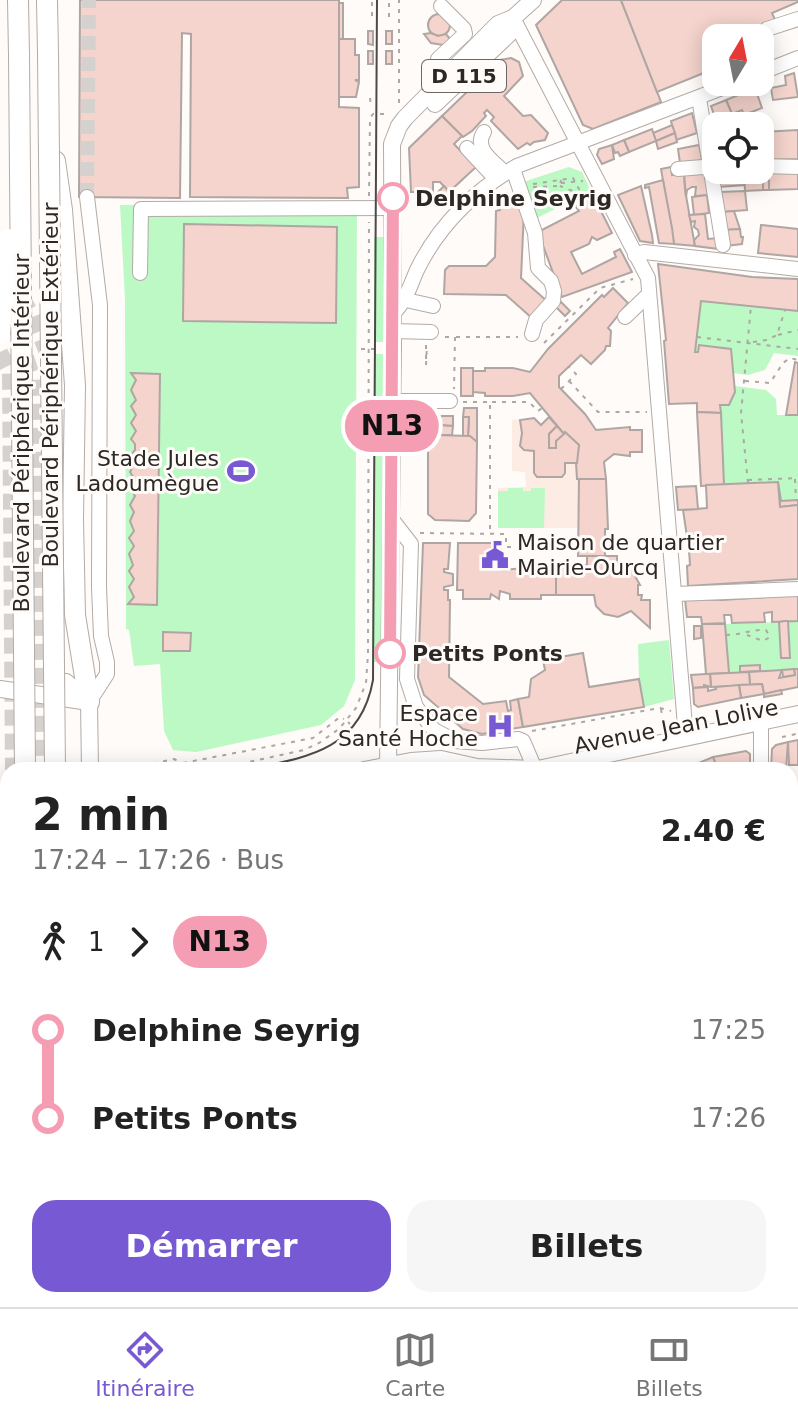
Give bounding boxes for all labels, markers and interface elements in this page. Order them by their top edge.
north arrow [702,24,774,96]
map controls [702,24,774,184]
road number: D 115 [422,60,506,92]
button: locate [702,112,774,184]
marker: Delphine Seyrig [378,183,408,213]
place label: Delphine Seyrig [415,186,612,211]
street label: Boulevard Périphérique Extérieur [38,201,63,568]
street label: Boulevard Périphérique Intérieur [9,253,34,612]
line badge: N13 [346,400,438,452]
text: N13 [361,409,423,442]
place label: Stade Jules Ladoumègue [75,446,219,496]
sports icon: Stade Jules Ladoumègue [226,456,256,486]
place label: Maison de quartier Mairie-Ourcq [517,530,725,580]
public building icon: Maison de quartier Mairie-Ourcq [480,540,510,570]
marker: Petits Ponts [375,638,405,668]
place label: Petits Ponts [412,641,563,666]
street label: Avenue Jean Lolive [572,694,780,759]
place label: Espace Santé Hoche [338,701,478,751]
hospital icon: Espace Santé Hoche [485,711,515,741]
text: 2 min [32,789,170,840]
text: 2.40 € [661,813,766,848]
text: 17:24 – 17:26 · Bus [32,845,284,875]
icon: walk [32,920,76,964]
icon: forward [117,920,161,964]
text: N13 [189,925,251,958]
text: 1 [88,927,105,957]
text: Delphine Seyrig [92,1013,361,1048]
text: 17:25 [691,1015,766,1045]
text: Petits Ponts [92,1101,298,1136]
text: 17:26 [691,1103,766,1133]
button: Démarrer [32,1200,391,1292]
button: Billets [407,1200,766,1292]
tab: Itinéraire [95,1328,195,1401]
tab: Carte [385,1328,445,1401]
tab: Billets [636,1328,703,1401]

